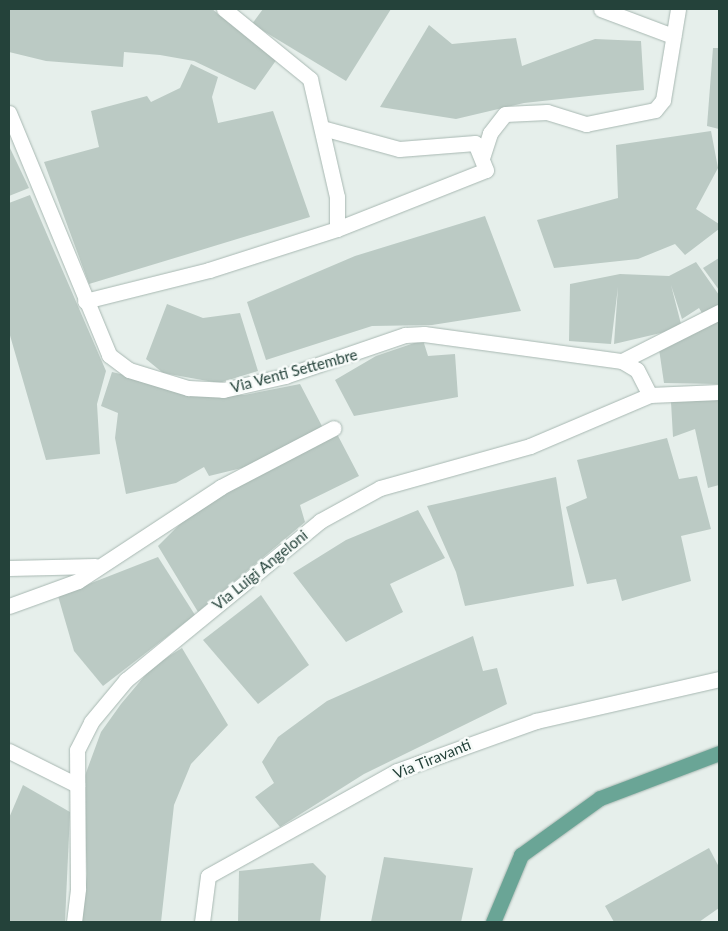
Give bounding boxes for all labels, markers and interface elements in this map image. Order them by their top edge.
street label: Via Venti Settembre [228,345,360,397]
street label: Via Luigi Angeloni [209,526,311,614]
street label: Via Tiravanti [390,735,474,783]

